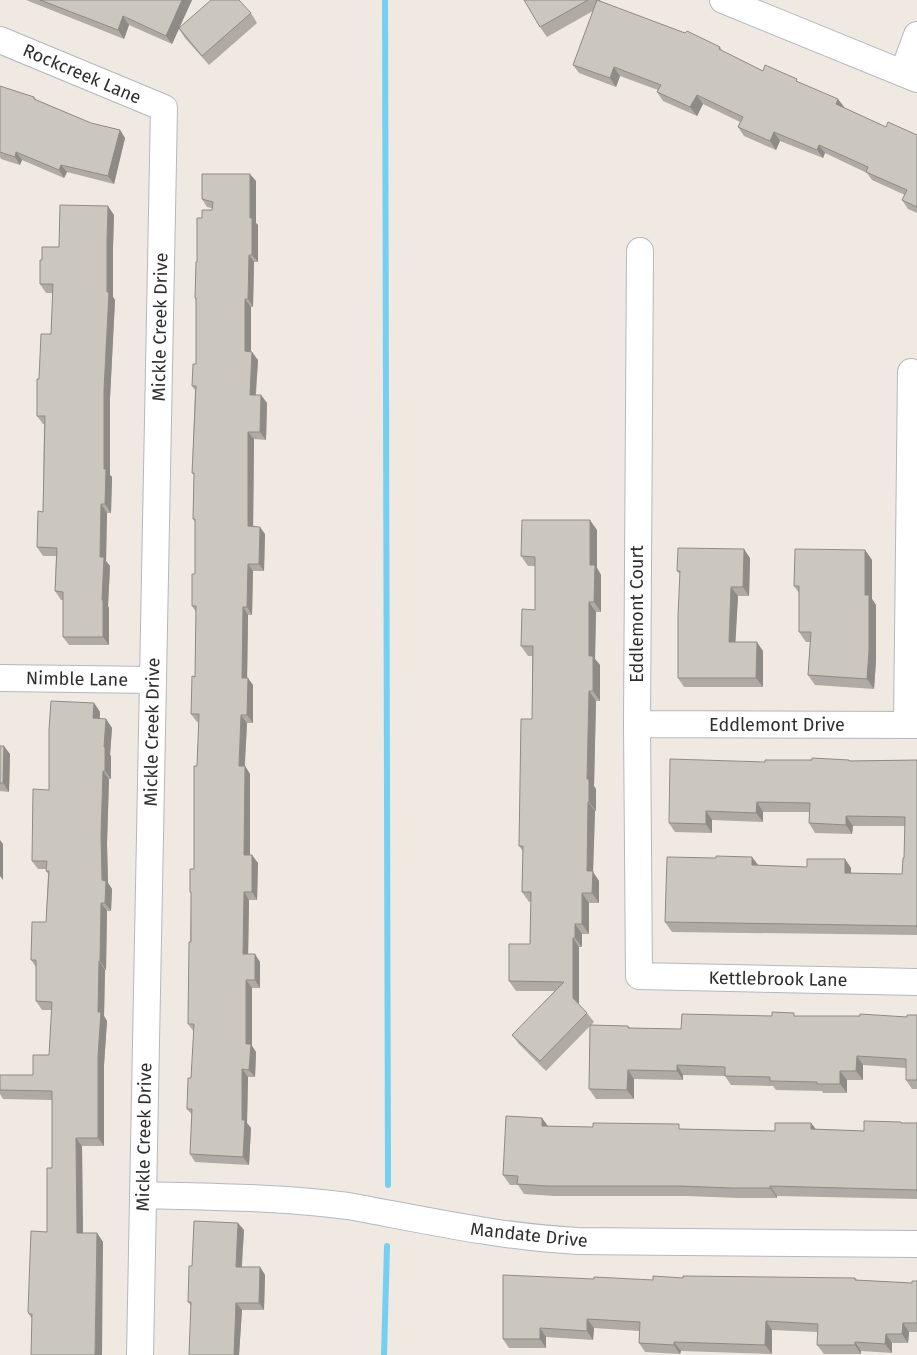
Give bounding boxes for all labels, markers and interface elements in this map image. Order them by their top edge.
street label: Rockcreek Lane [20,39,144,109]
street label: Mickle Creek Drive [148,252,172,402]
street label: Eddlemont Court [626,545,648,683]
street label: Mickle Creek Drive [140,657,164,807]
street label: Nimble Lane [26,667,128,691]
street label: Eddlemont Drive [709,714,845,736]
street label: Kettlebrook Lane [708,967,848,991]
street label: Mickle Creek Drive [132,1062,156,1212]
street label: Mandate Drive [469,1218,589,1252]

